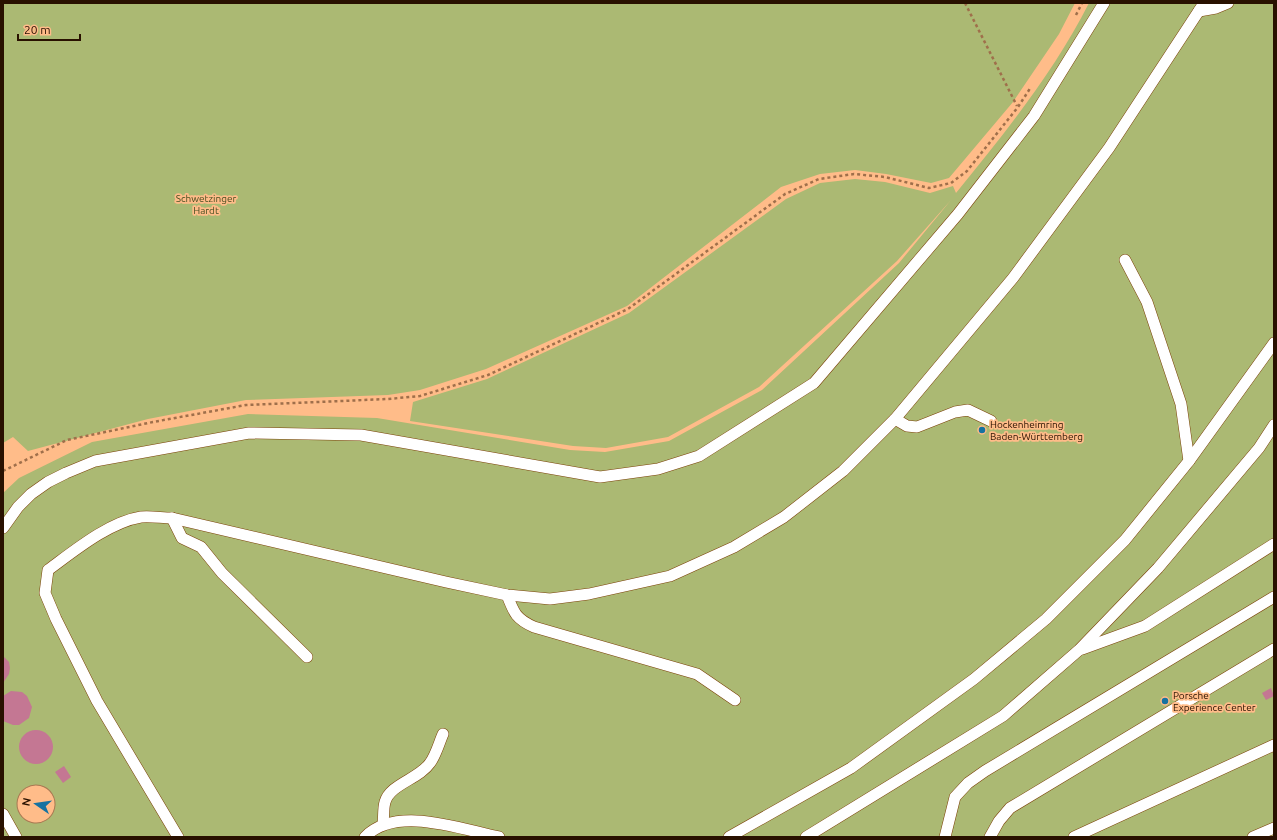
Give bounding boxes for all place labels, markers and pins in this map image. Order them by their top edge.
place label: Hockenheimring Baden-Württemberg [990,419,1083,442]
marker: Hockenheimring Baden-Württemberg [977,425,987,435]
place label: Porsche Experience Center [1173,690,1256,713]
marker: Porsche Experience Center [1160,696,1170,706]

